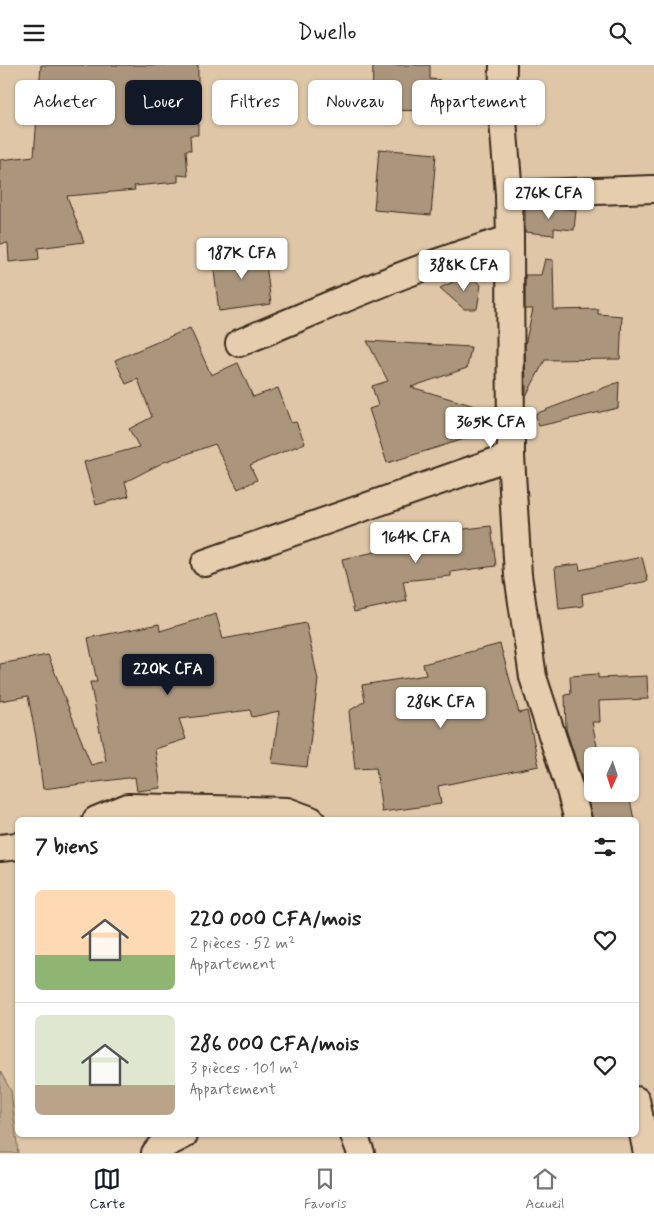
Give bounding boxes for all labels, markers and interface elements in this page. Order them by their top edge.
icon: menu [20,19,48,47]
text: Dwello [297,19,357,47]
icon: search [606,19,634,47]
chip: Acheter [15,80,115,125]
chip: Louer [125,80,202,125]
chip: Filtres [212,80,298,125]
chip: Nouveau [308,80,402,125]
chip: Appartement [412,80,545,125]
pin: 276K CFA [497,177,601,220]
text: 276K CFA [515,183,583,204]
pin: 187K CFA [190,237,294,280]
text: 187K CFA [207,243,277,264]
pin: 388K CFA [412,249,516,292]
text: 388K CFA [430,255,498,276]
pin: 365K CFA [439,407,543,449]
text: 365K CFA [456,412,526,433]
pin: 164K CFA [364,521,468,564]
text: 164K CFA [381,527,451,548]
pin: 220K CFA [116,653,220,696]
text: 220K CFA [133,659,203,680]
pin: 286K CFA [389,687,493,729]
text: 286K CFA [407,692,475,713]
north arrow [584,747,639,803]
map controls [584,747,639,802]
text: 7 biens [35,833,98,861]
icon: filters [591,833,619,861]
text: 220 000 CFA/mois [190,905,361,933]
icon: home [75,910,135,970]
icon: heart [591,926,619,954]
text: 2 pièces · 52 m² [190,933,295,954]
text: Appartement [190,954,276,975]
text: 286 000 CFA/mois [190,1030,359,1058]
icon: home [75,1035,135,1095]
icon: heart [591,1051,619,1079]
text: 3 pièces · 101 m² [190,1058,299,1079]
text: Appartement [190,1079,276,1100]
tab: Carte [89,1165,125,1213]
tab: Favoris [304,1165,347,1213]
tab: Accueil [525,1165,565,1213]

